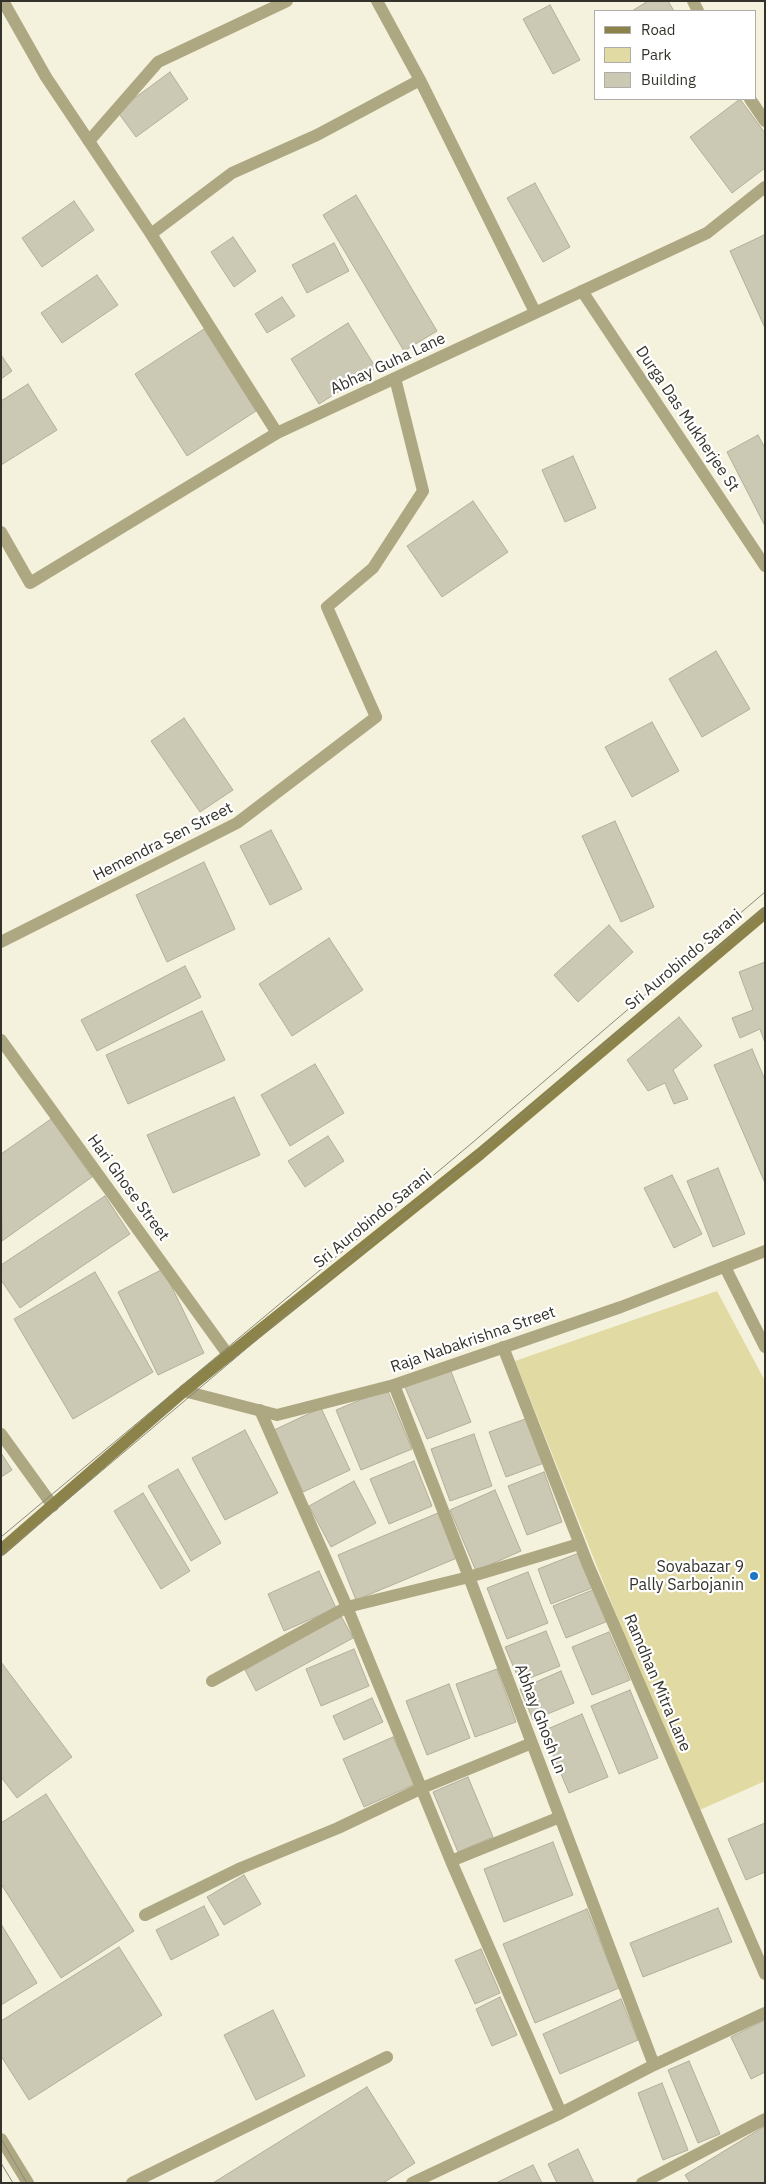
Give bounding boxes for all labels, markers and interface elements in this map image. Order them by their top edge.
legend [594,10,756,100]
text: Road [641,20,676,39]
text: Park [641,45,671,64]
text: Building [641,70,696,89]
street label: Abhay Guha Lane [327,329,449,399]
street label: Durga Das Mukherjee St [631,343,743,495]
street label: Hemendra Sen Street [90,798,236,886]
street label: Sri Aurobindo Sarani [622,905,746,1015]
street label: Hari Ghose Street [83,1131,173,1245]
street label: Sri Aurobindo Sarani [310,1165,436,1273]
street label: Raja Nabakrishna Street [388,1303,558,1377]
place label: Sovabazar 9 Pally Sarbojanin [629,1557,744,1595]
marker: Sovabazar 9 Pally Sarbojanin [748,1570,760,1582]
street label: Ramdhan Mitra Lane [619,1611,695,1755]
street label: Abhay Ghosh Ln [510,1662,570,1776]

